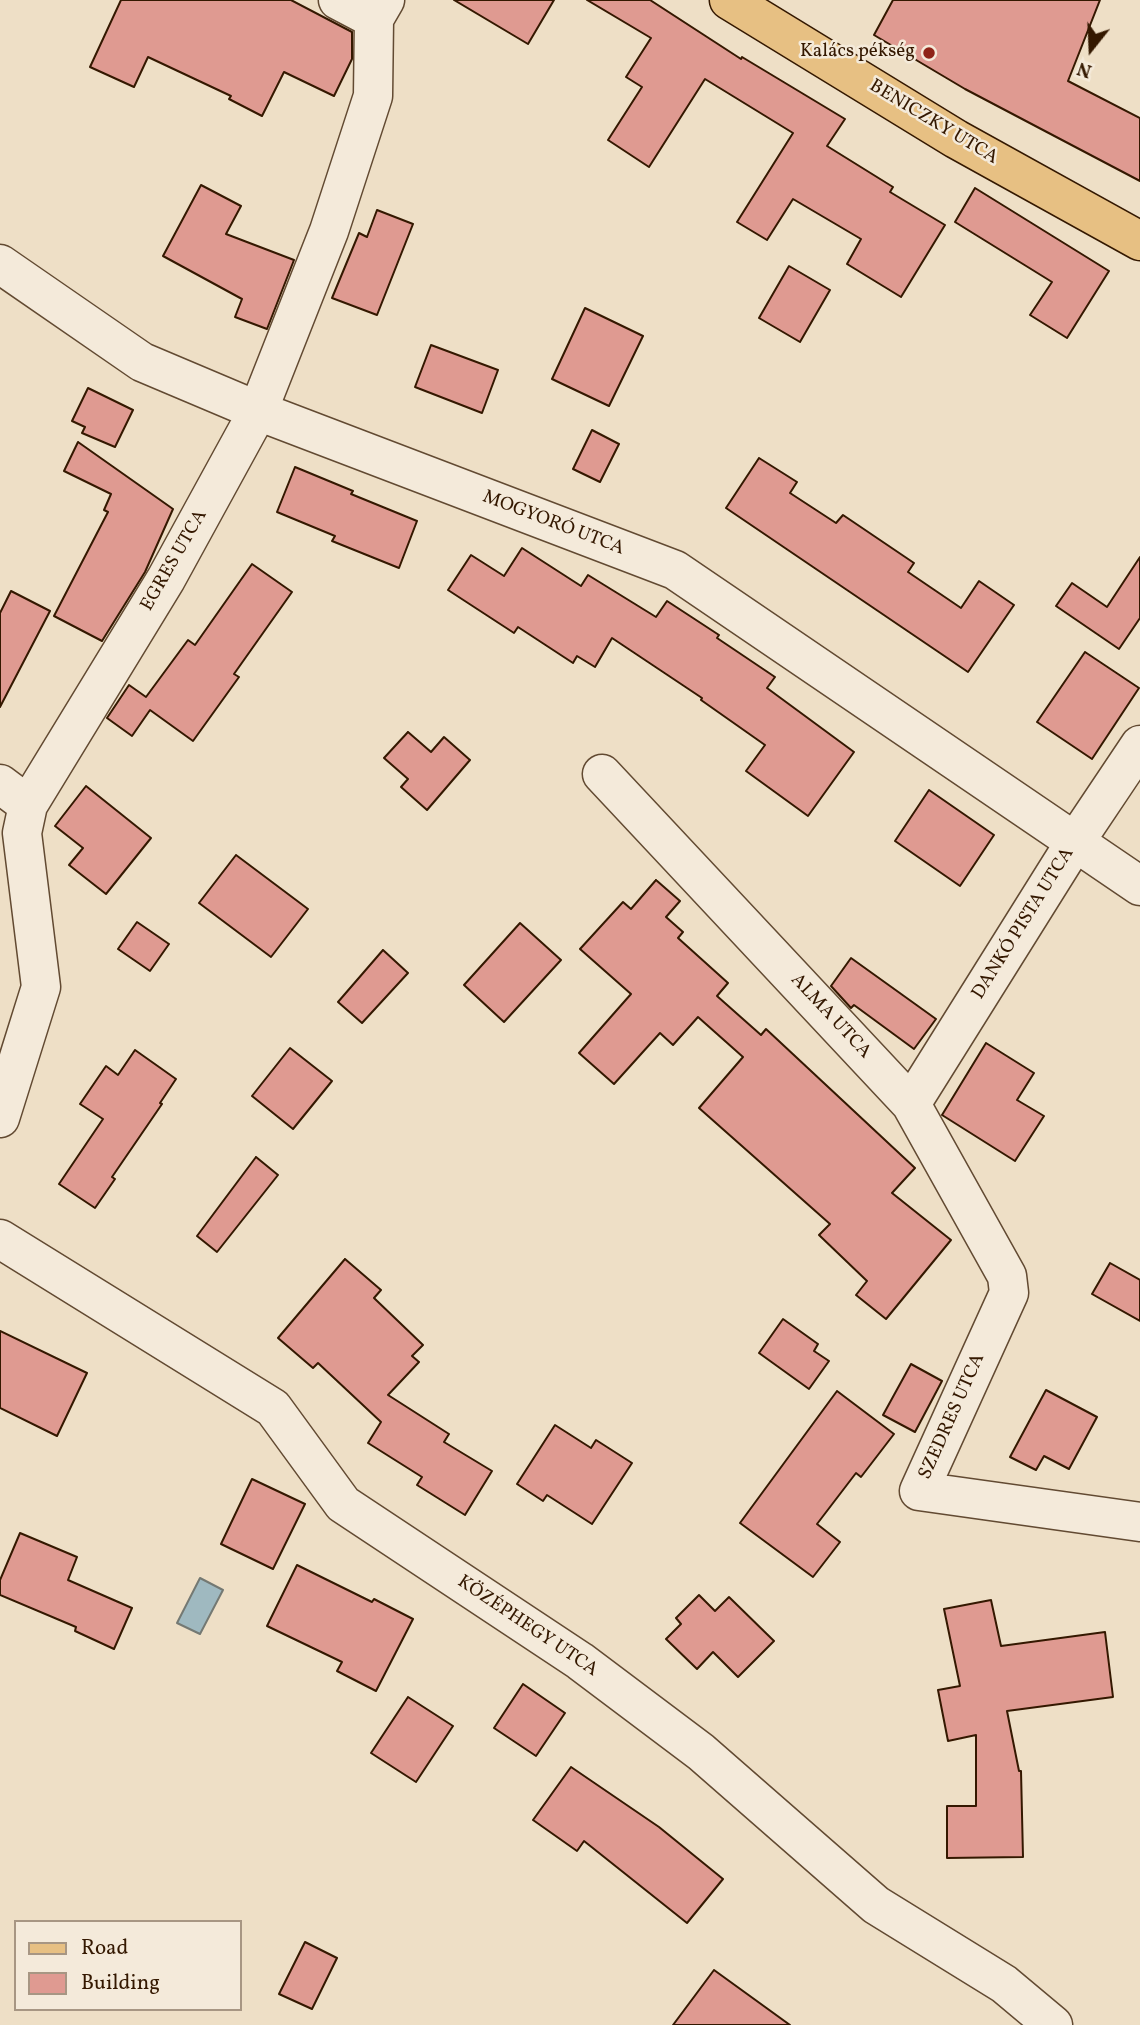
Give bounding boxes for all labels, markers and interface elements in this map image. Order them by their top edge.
north arrow [1056,14,1126,84]
place label: Kalács pékség [800,42,915,64]
marker: Kalács pékség [921,45,937,61]
text: N [1074,54,1095,83]
street label: BENICZKY UTCA [864,76,1002,170]
street label: MOGYORÓ UTCA [479,487,627,561]
street label: EGRES UTCA [137,506,213,616]
street label: DANKÓ PISTA UTCA [968,844,1080,1004]
street label: ALMA UTCA [785,970,875,1064]
street label: SZEDRES UTCA [915,1350,991,1484]
street label: KÖZÉPHEGY UTCA [452,1572,602,1682]
legend [14,1920,242,2011]
text: Road [81,1934,128,1963]
text: Building [81,1969,160,1998]

